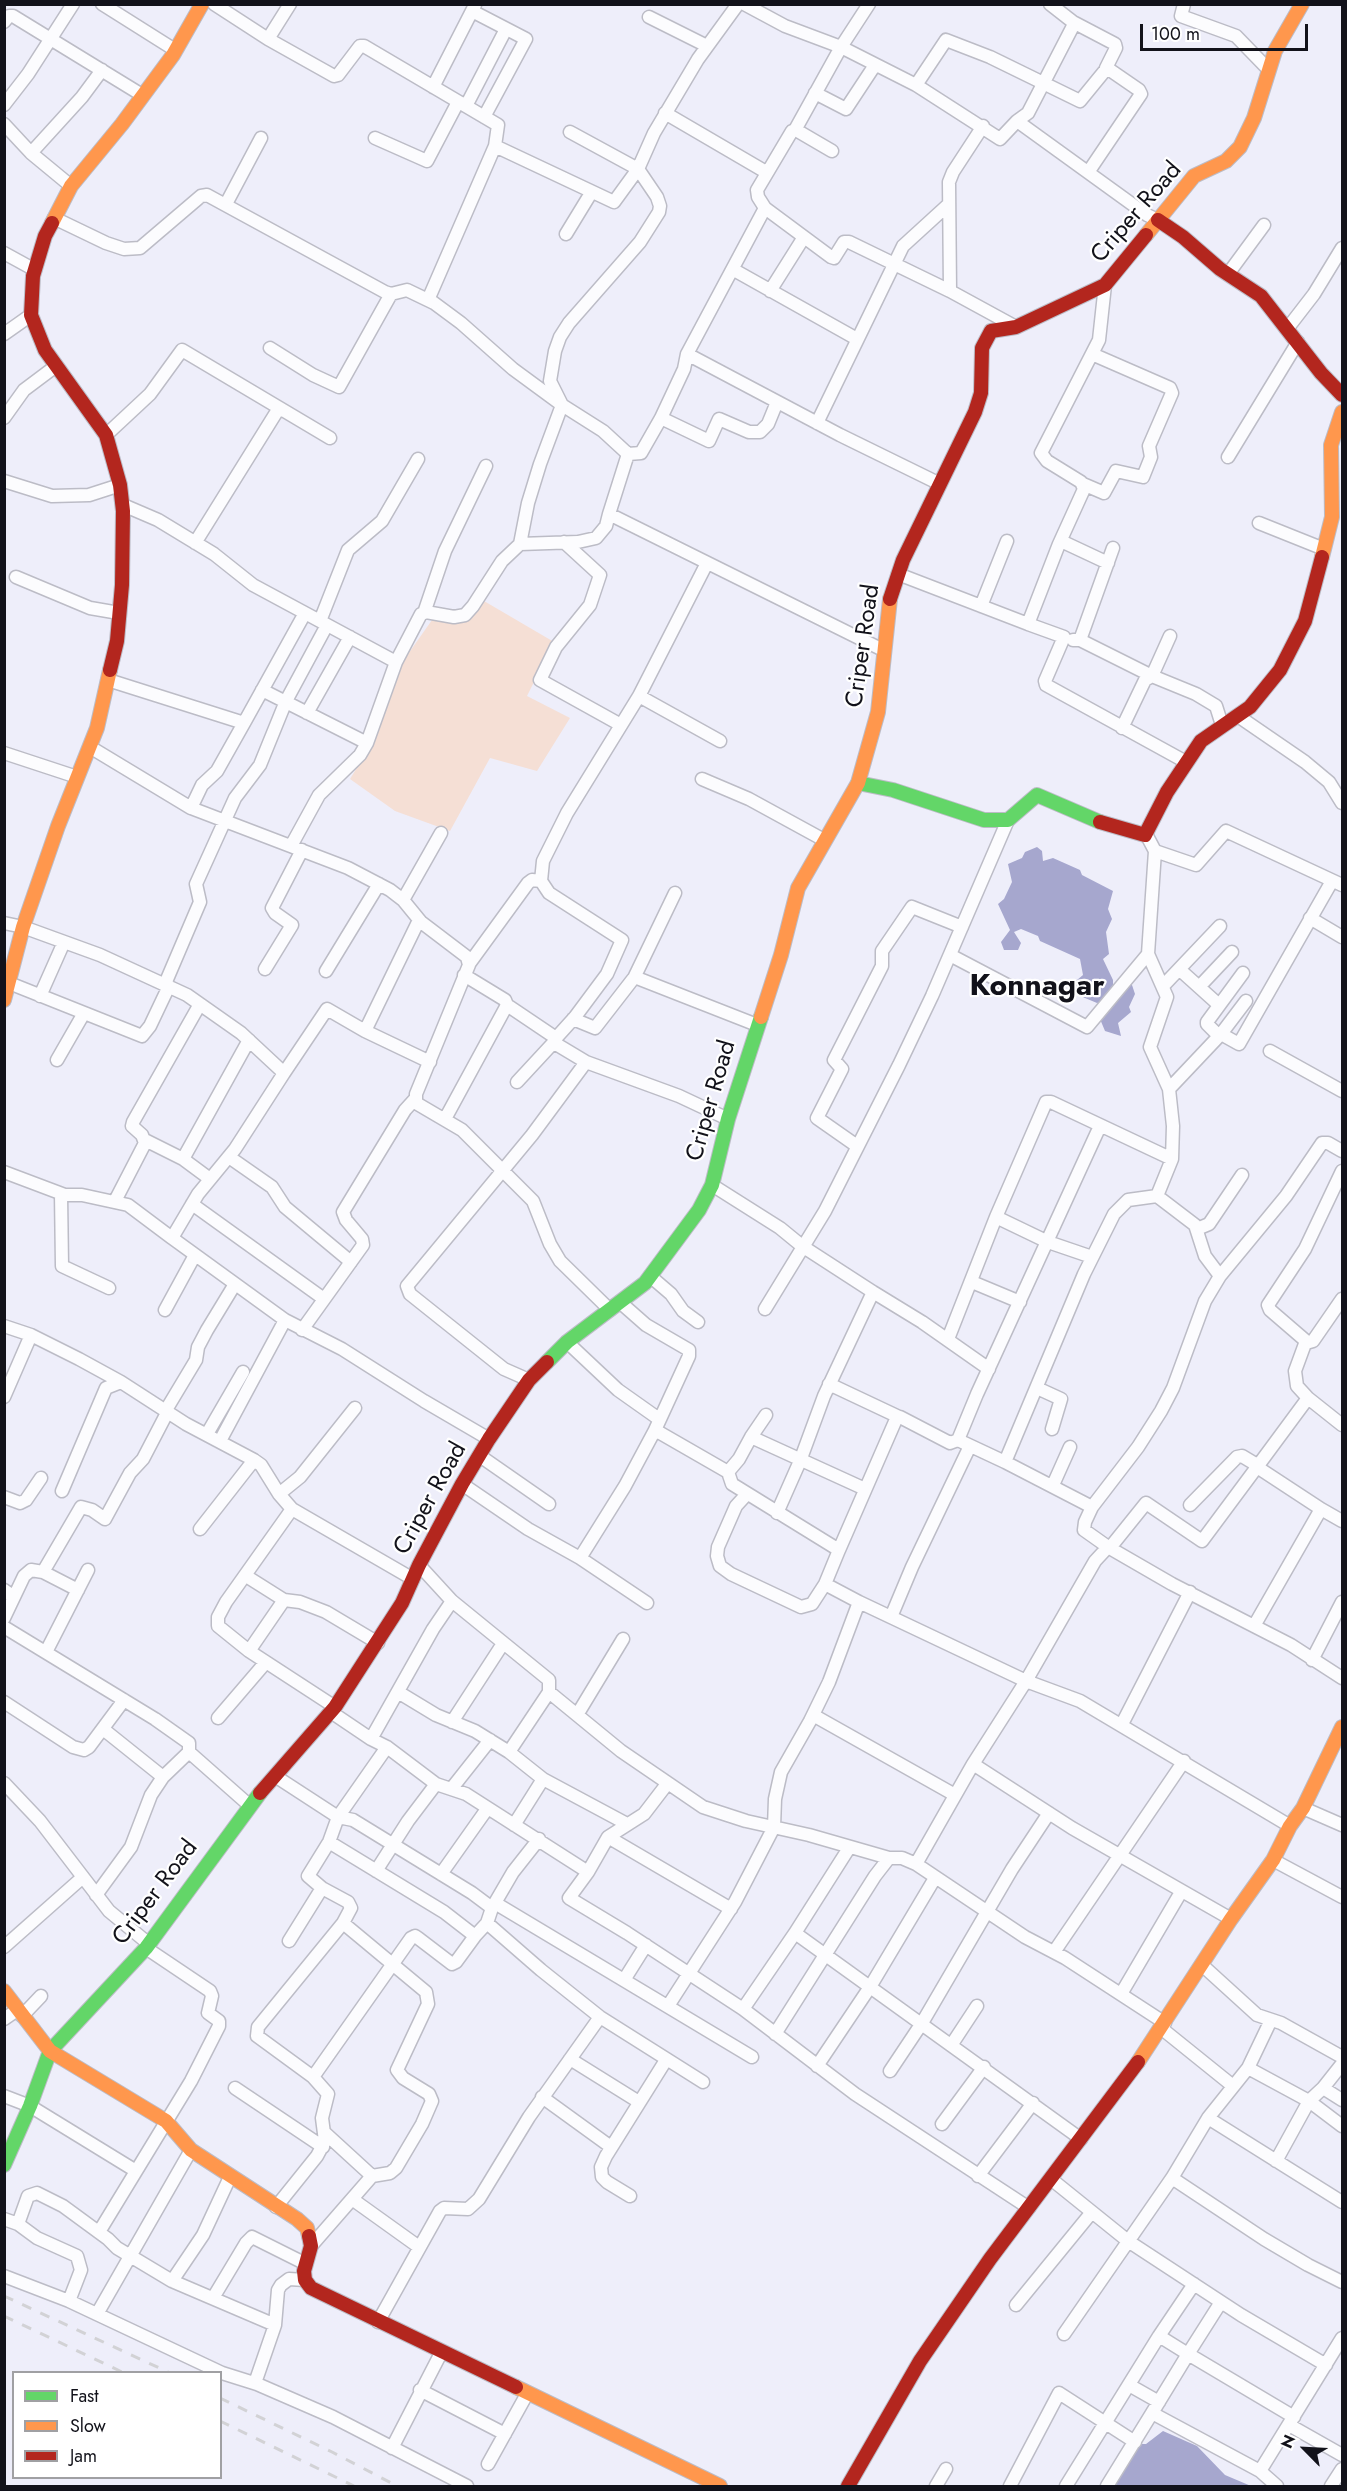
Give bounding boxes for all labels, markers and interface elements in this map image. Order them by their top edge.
scale bar [1143,12,1311,50]
text: 100 m [1151,21,1200,47]
street label: Criper Road [1085,157,1189,269]
street label: Criper Road [841,583,887,709]
district label: Konnagar [969,970,1105,1006]
street label: Criper Road [681,1037,743,1165]
street label: Criper Road [388,1438,474,1560]
street label: Criper Road [107,1835,205,1951]
legend [12,2371,222,2479]
text: Fast [70,2383,99,2409]
text: Slow [70,2413,106,2439]
north arrow [1275,2419,1335,2479]
text: N [1275,2431,1301,2452]
text: Jam [70,2443,97,2469]

